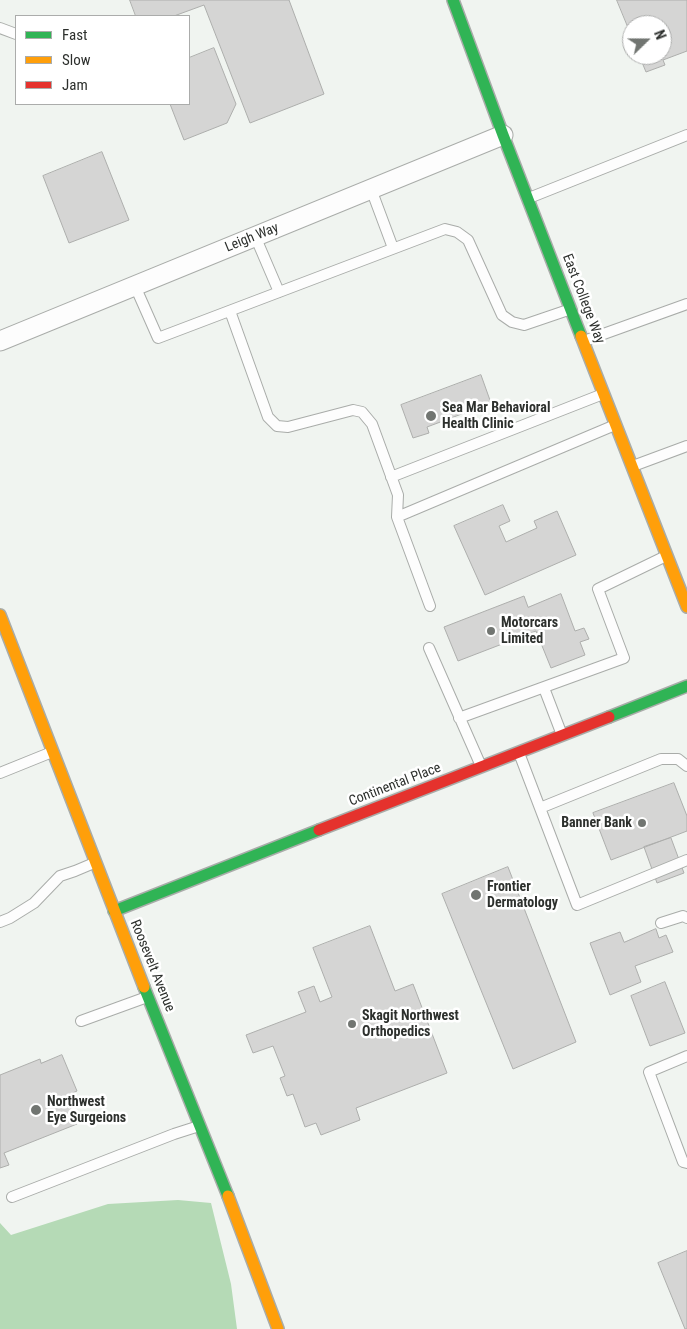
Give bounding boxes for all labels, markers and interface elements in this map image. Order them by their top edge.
legend [15,15,190,105]
north arrow [622,15,672,65]
text: Fast [62,26,87,44]
text: N [651,28,669,42]
text: Slow [62,51,91,69]
text: Jam [62,76,88,94]
street label: Leigh Way [223,220,281,256]
street label: East College Way [558,252,608,346]
place label: Sea Mar Behavioral Health Clinic [442,400,550,432]
marker: Sea Mar Behavioral Health Clinic [424,409,438,423]
place label: Motorcars Limited [501,615,558,648]
marker: Motorcars Limited [485,625,497,637]
street label: Continental Place [347,760,443,810]
place label: Banner Bank [561,815,632,831]
marker: Banner Bank [636,817,648,829]
place label: Frontier Dermatology [487,879,558,912]
marker: Frontier Dermatology [469,888,483,902]
street label: Roosevelt Avenue [126,918,178,1014]
place label: Skagit Northwest Orthopedics [362,1008,459,1040]
marker: Skagit Northwest Orthopedics [346,1018,358,1030]
place label: Northwest Eye Surgeions [47,1094,126,1126]
marker: Northwest Eye Surgeions [29,1103,43,1117]

